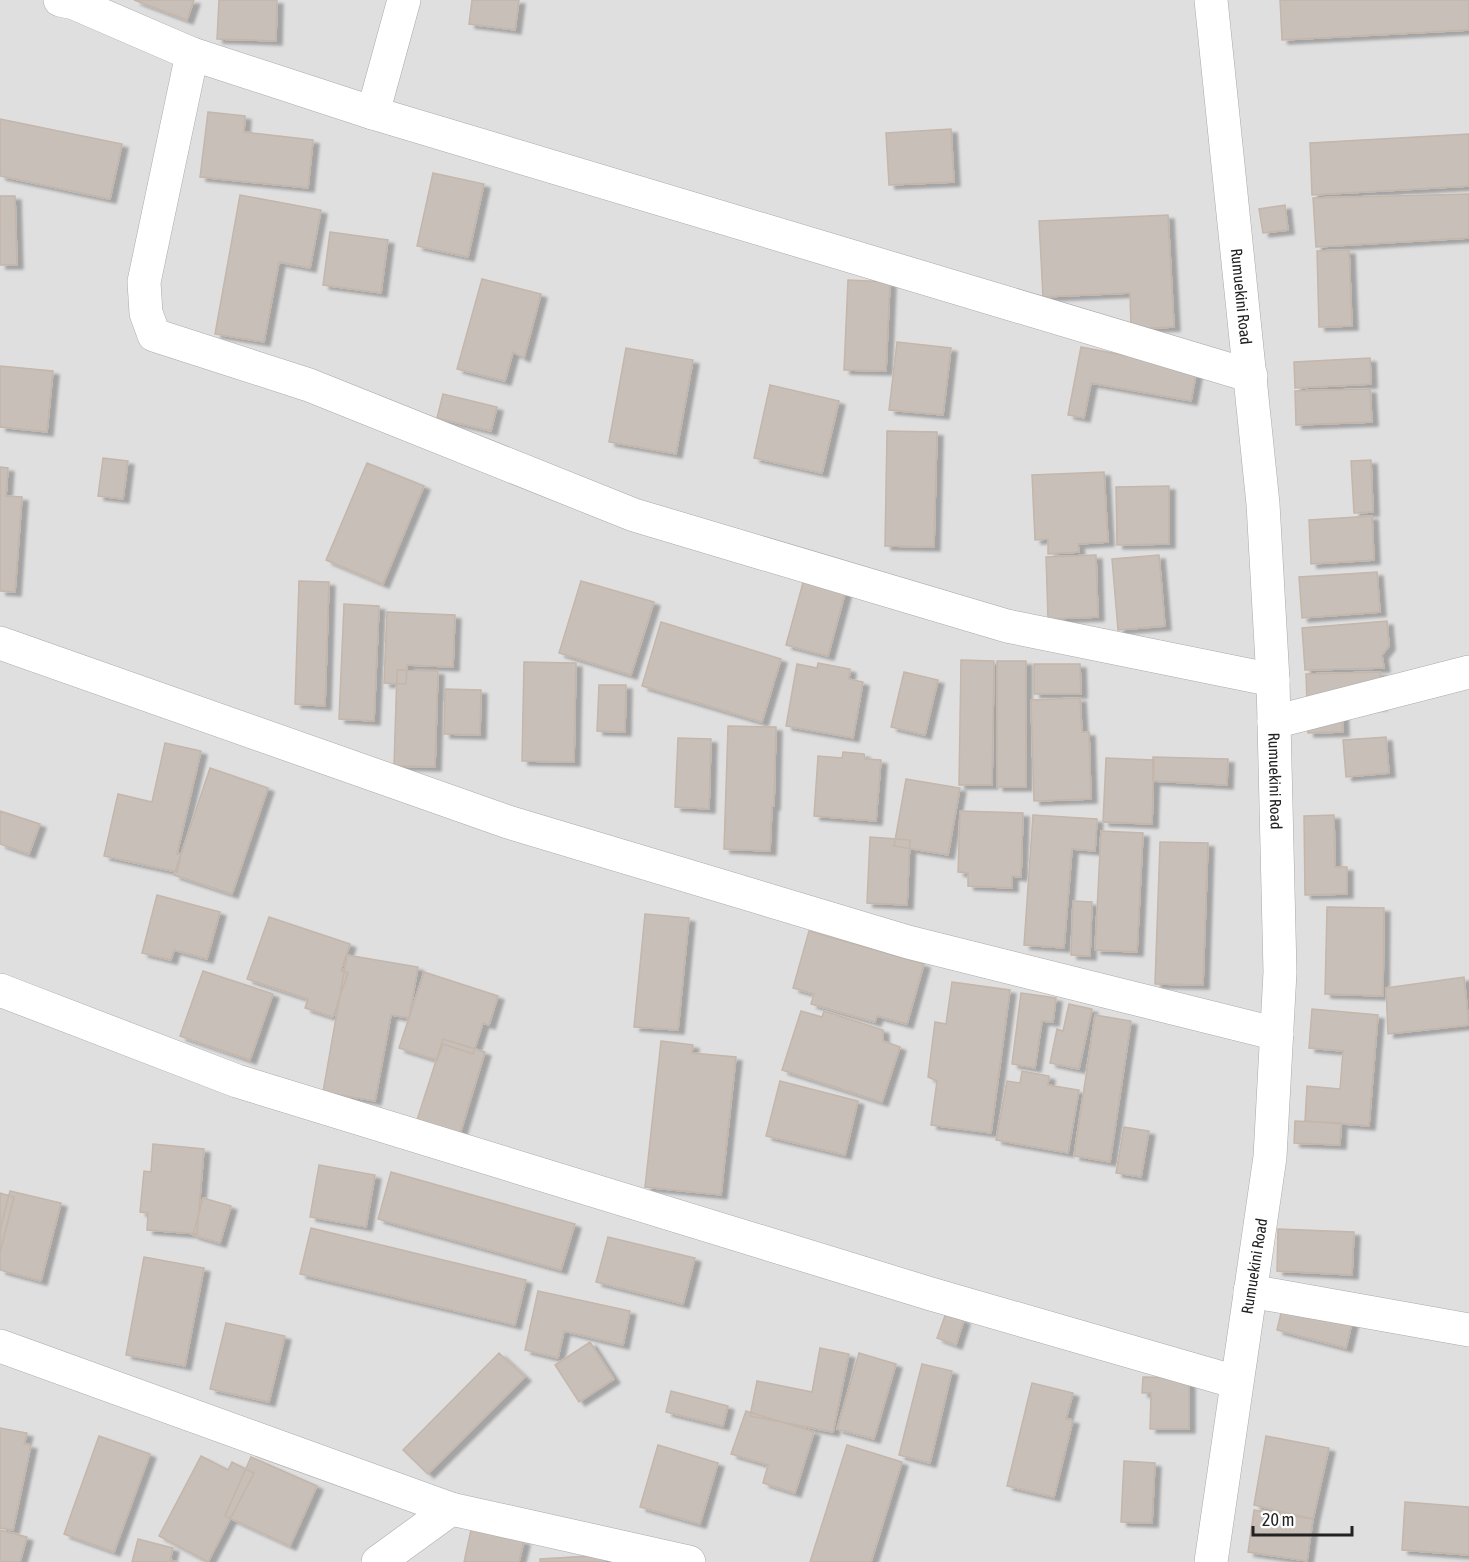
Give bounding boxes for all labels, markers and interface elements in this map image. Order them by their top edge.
street label: Rumuekini Road [1228,247,1256,345]
street label: Rumuekini Road [1265,732,1286,830]
street label: Rumuekini Road [1238,1217,1270,1315]
scale bar [1253,1499,1352,1537]
text: 20 m [1262,1509,1294,1530]

